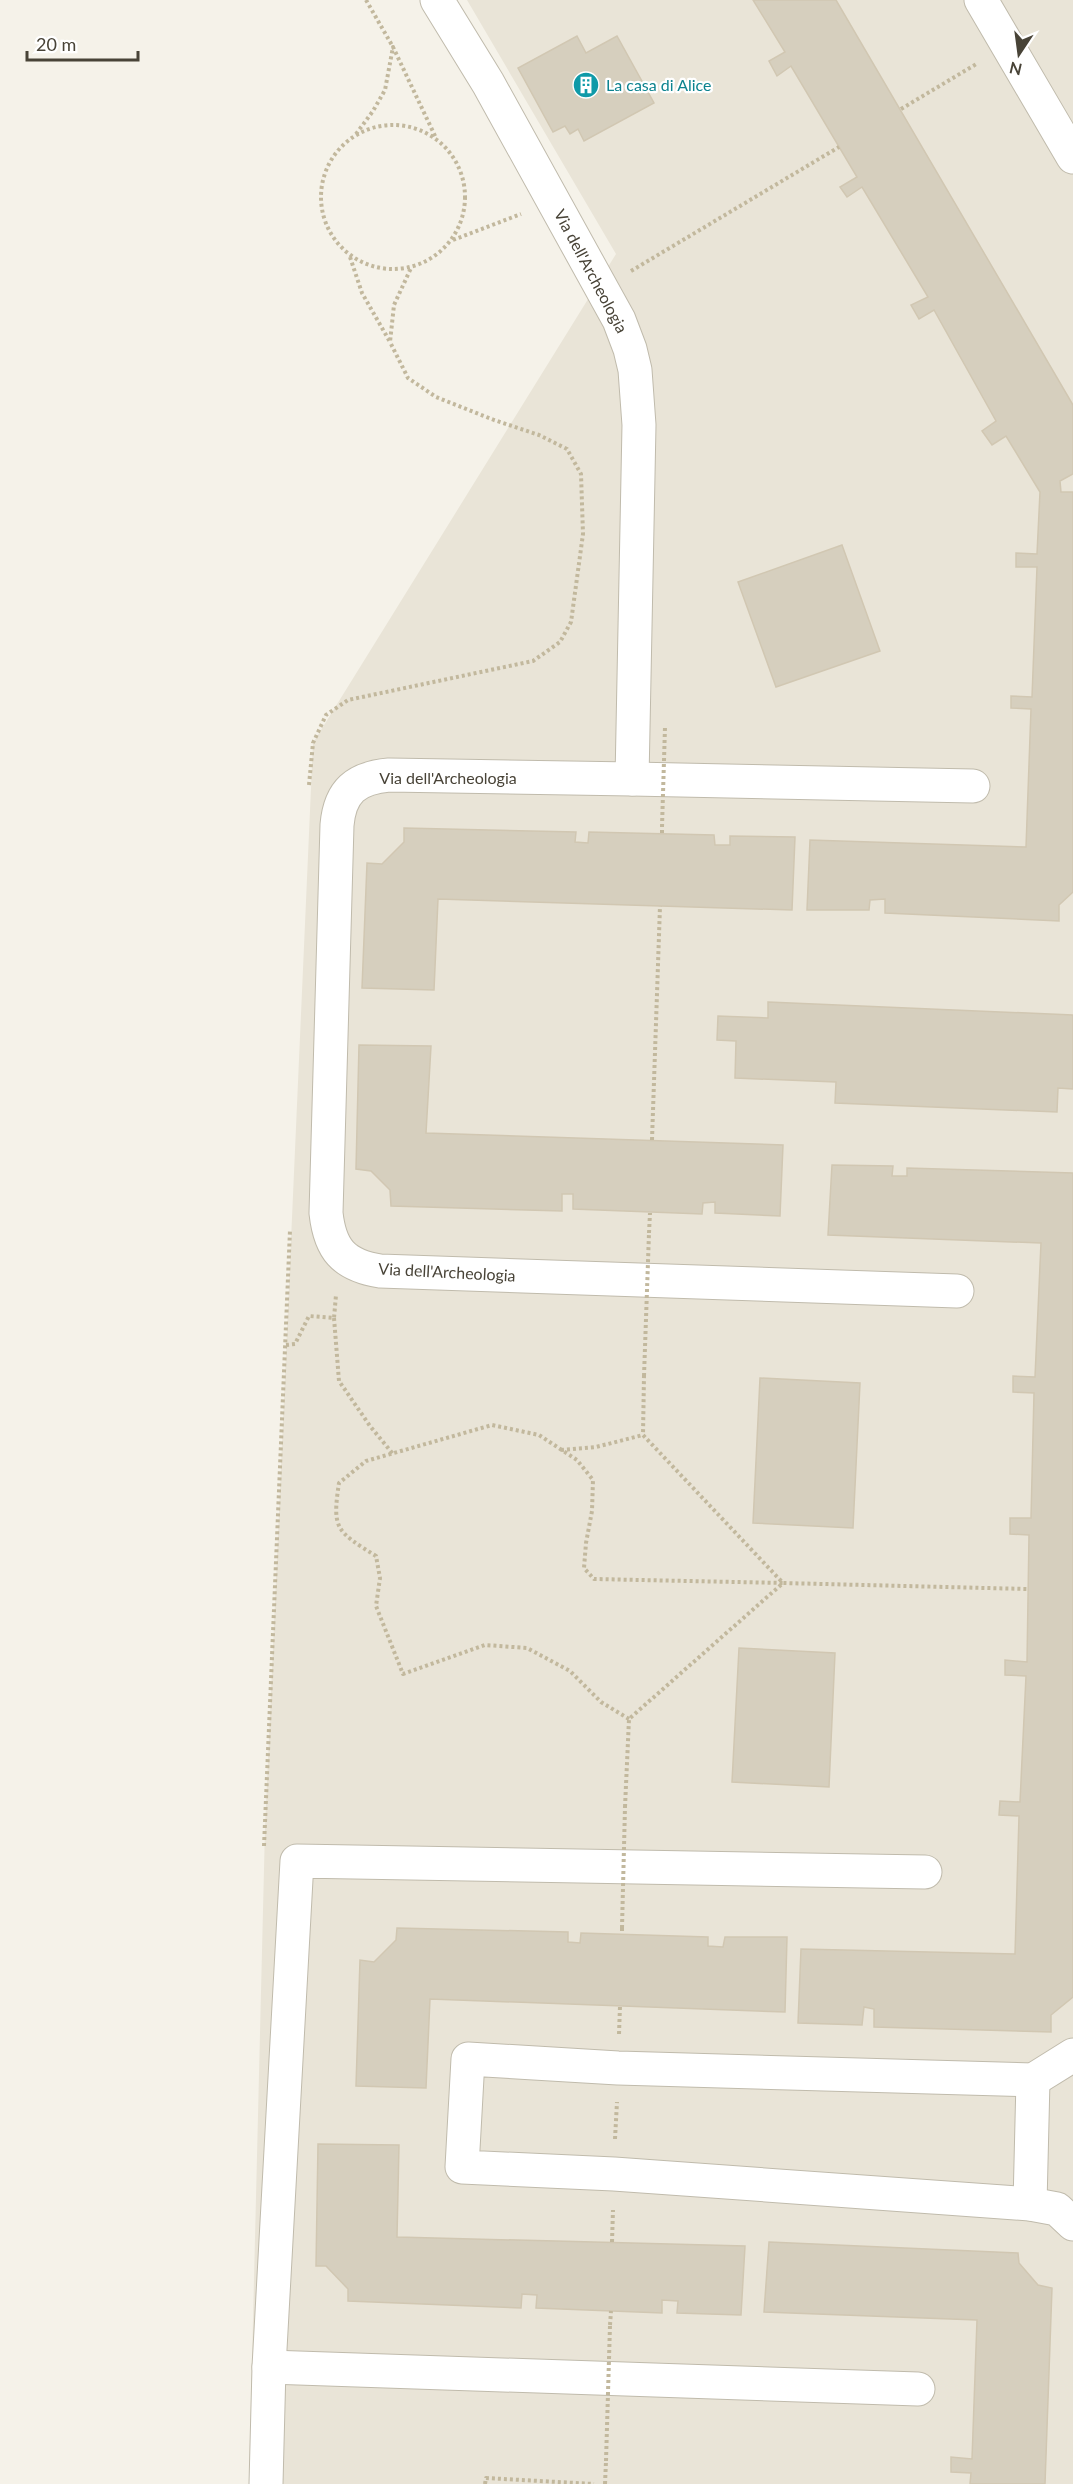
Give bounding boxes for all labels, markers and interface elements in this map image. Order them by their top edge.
scale bar [27,24,138,62]
north arrow [989,24,1049,84]
text: 20 m [36,33,76,55]
text: N [1007,58,1024,80]
building icon: La casa di Alice [571,70,601,100]
place label: La casa di Alice [606,75,712,94]
street label: Via dell'Archeologia [551,206,632,336]
street label: Via dell'Archeologia [379,768,517,787]
street label: Via dell'Archeologia [378,1258,516,1285]

